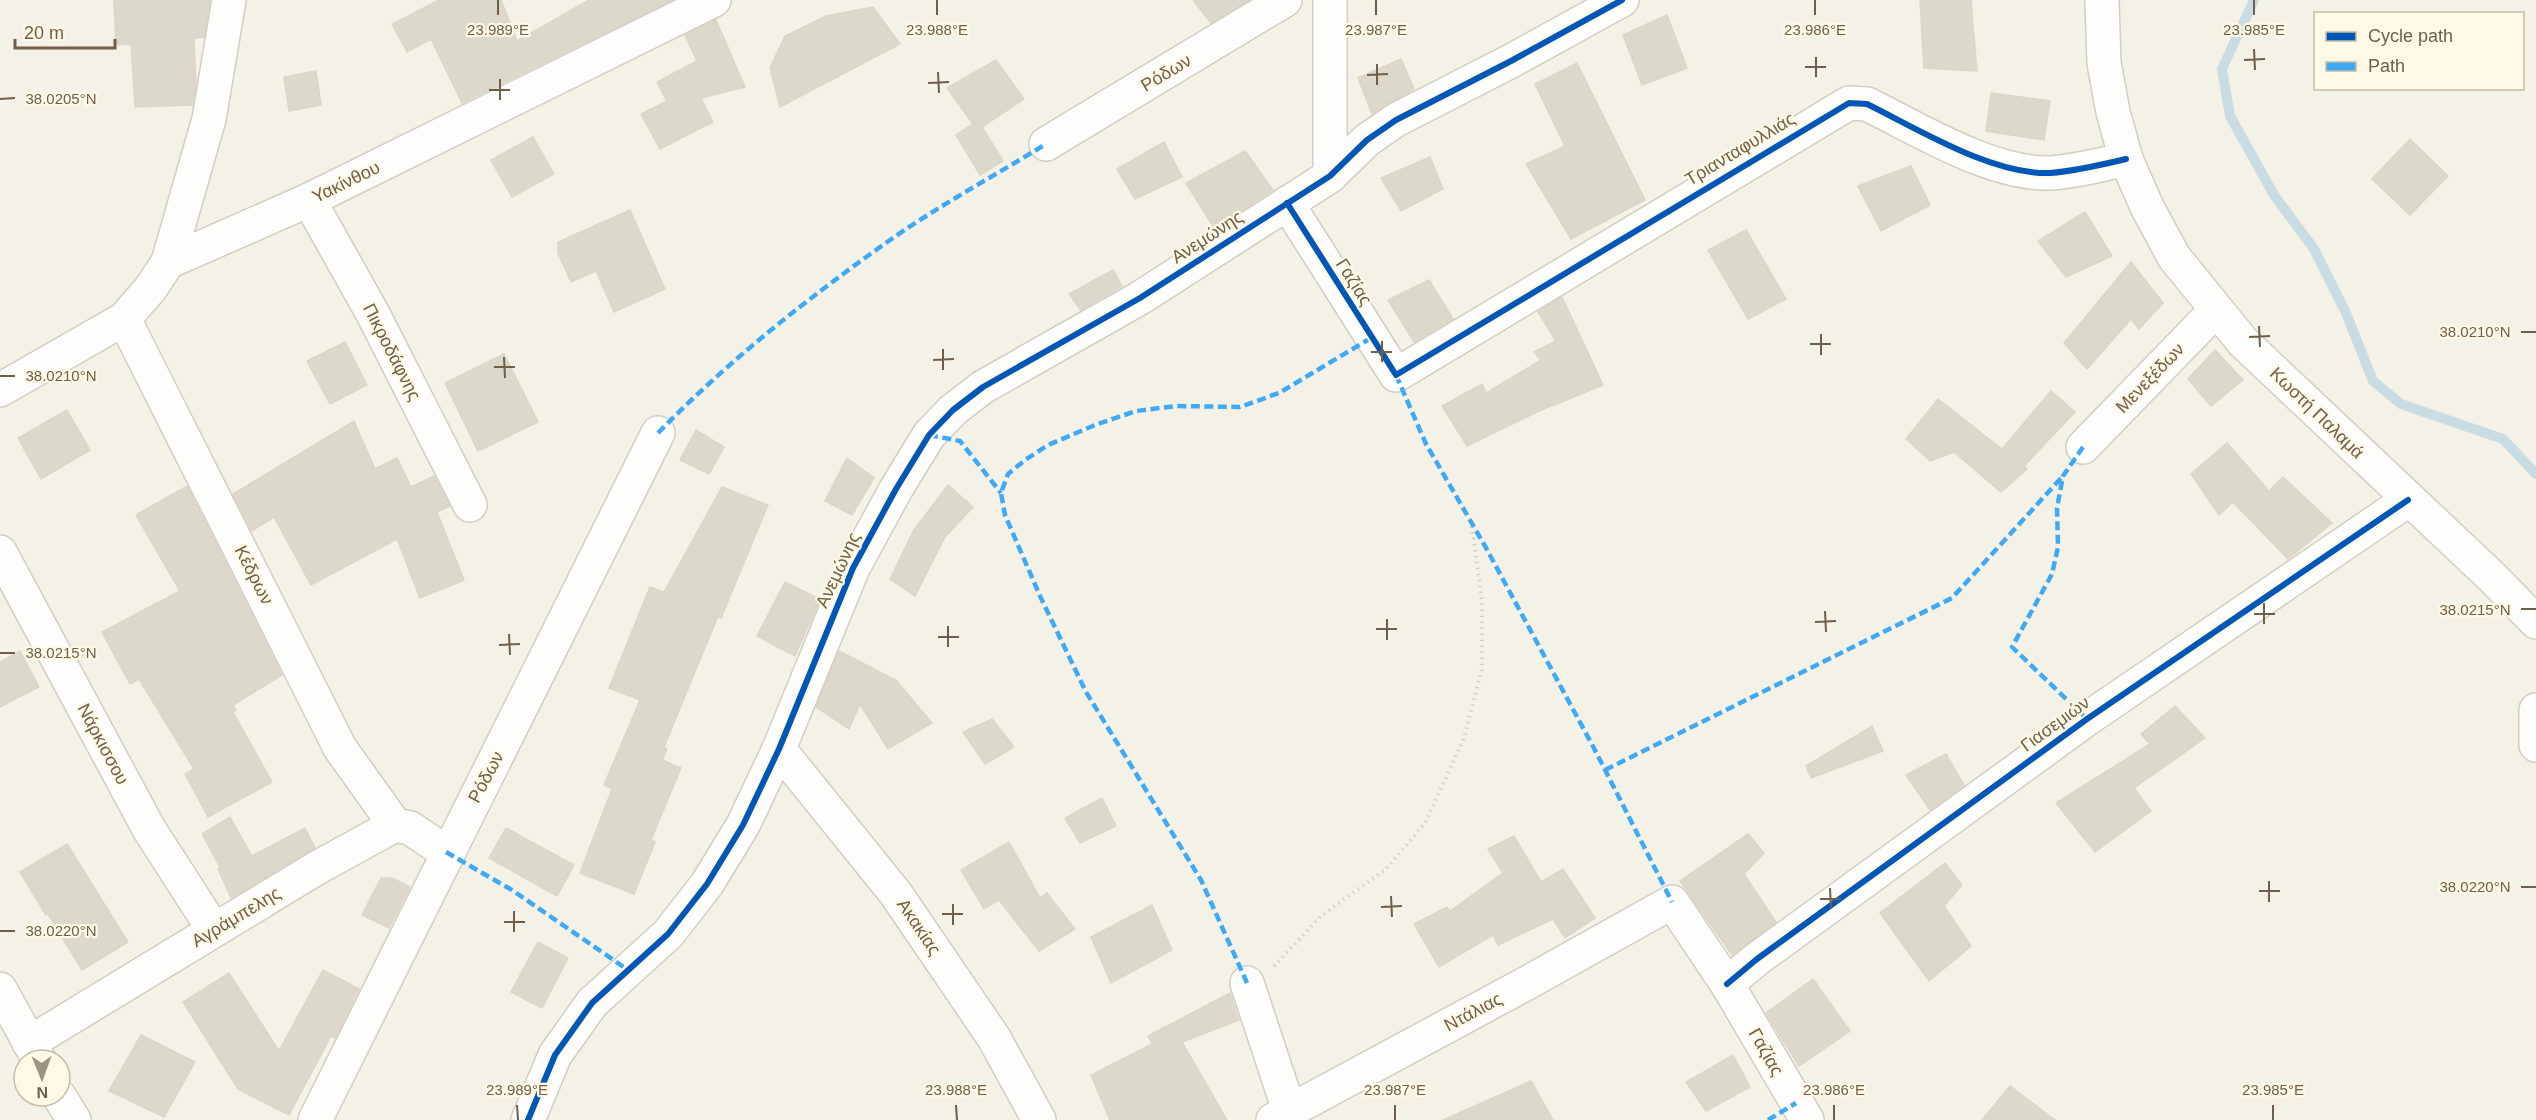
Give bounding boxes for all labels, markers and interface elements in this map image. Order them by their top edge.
scale bar [15,12,116,50]
legend [2314,12,2524,90]
text: 23.989°E [467,21,529,38]
text: 23.988°E [906,21,968,38]
text: 23.987°E [1345,21,1407,38]
text: 23.986°E [1784,21,1846,38]
text: 23.985°E [2223,21,2285,38]
text: 20 m [24,23,64,43]
text: Cycle path [2368,26,2453,46]
street label: Ρόδων [1137,50,1195,96]
text: Path [2368,56,2405,76]
text: 38.0205°N [25,90,97,107]
street label: Τριανταφυλλιάς [1681,108,1799,190]
street label: Υακίνθου [309,157,383,207]
street label: Ανεμώνης [1168,206,1247,267]
street label: Γαζίας [1332,255,1376,309]
street label: Πικροδάφνης [359,300,425,404]
text: 38.0210°N [2439,323,2511,340]
street label: Μενεξέδων [2112,339,2188,417]
street label: Κωστή Παλαμά [2266,363,2368,463]
text: 38.0210°N [25,367,97,384]
street label: Ανεμώνης [812,529,864,611]
street label: Κέδρων [231,542,277,608]
text: 38.0215°N [2439,601,2511,618]
text: 38.0215°N [25,644,97,661]
street label: Γιασεμιών [2017,692,2093,756]
street label: Νάρκισσου [73,700,133,788]
street label: Ρόδων [464,748,508,806]
text: 38.0220°N [2439,878,2511,895]
street label: Αγράμπελης [188,883,284,951]
street label: Ακακίας [893,895,945,959]
text: 38.0220°N [25,922,97,939]
street label: Ντάλιας [1441,988,1506,1035]
street label: Γαζίας [1745,1025,1788,1080]
north arrow [12,1048,72,1108]
text: 23.989°E [486,1081,548,1098]
text: 23.988°E [925,1081,987,1098]
text: 23.987°E [1364,1081,1426,1098]
text: 23.986°E [1803,1081,1865,1098]
text: 23.985°E [2242,1081,2304,1098]
text: N [36,1084,48,1101]

